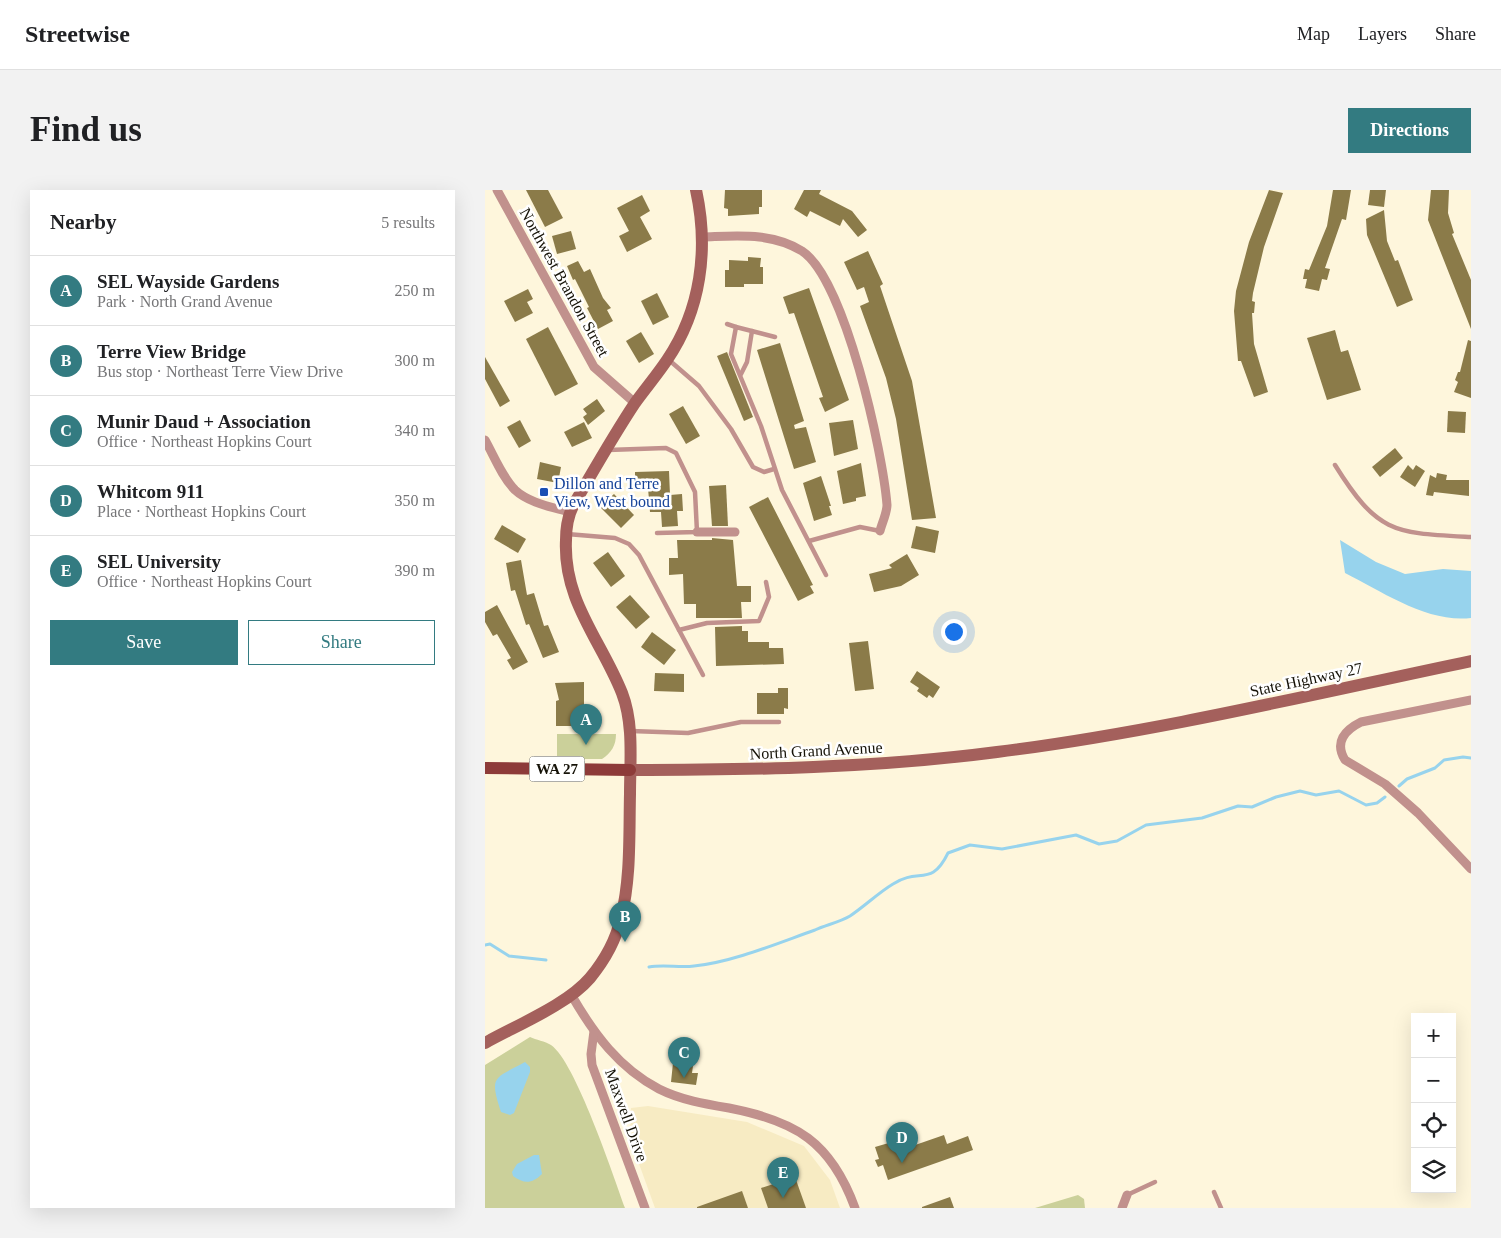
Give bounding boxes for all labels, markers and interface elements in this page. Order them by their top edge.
text: Streetwise [25,21,130,47]
text: Map [1297,24,1330,44]
text: Layers [1358,24,1407,44]
text: Share [1435,24,1476,44]
button: Directions [1348,108,1471,153]
text: Find us [30,110,142,149]
street label: Northwest Brandon Street [517,205,613,360]
text: Nearby [50,210,117,234]
text: 5 results [381,214,435,231]
text: SEL Wayside Gardens [97,271,279,292]
text: A [60,282,72,299]
text: 250 m [395,282,435,299]
text: Park · North Grand Avenue [97,293,273,310]
text: Terre View Bridge [97,341,246,362]
text: B [61,352,71,369]
text: 300 m [395,352,435,369]
text: Bus stop · Northeast Terre View Drive [97,363,343,380]
text: Munir Daud + Association [97,411,311,432]
text: C [60,422,72,439]
text: 340 m [395,422,435,439]
text: Office · Northeast Hopkins Court [97,433,312,450]
place label: Dillon and Terre View, West bound [554,475,670,510]
text: Whitcom 911 [97,481,204,502]
marker: Dillon and Terre View, West bound [538,486,550,498]
text: D [60,492,72,509]
text: 350 m [395,492,435,509]
text: Place · Northeast Hopkins Court [97,503,306,520]
text: SEL University [97,551,221,572]
text: E [61,562,71,579]
text: 390 m [395,562,435,579]
text: Office · Northeast Hopkins Court [97,573,312,590]
your location [941,619,967,645]
button: Save [50,620,238,665]
button: Share [248,620,435,665]
street label: State Highway 27 [1248,659,1364,701]
pin: A [570,704,602,745]
street label: North Grand Avenue [749,739,883,762]
road number: WA 27 [529,756,585,782]
pin: B [609,901,641,942]
map controls [1411,1013,1456,1193]
button: + [1411,1013,1456,1058]
pin: C [668,1037,700,1078]
button: − [1411,1058,1456,1103]
street label: Maxwell Drive [602,1067,651,1164]
button: locate [1411,1103,1456,1148]
pin: D [886,1122,918,1163]
button: layers [1411,1148,1456,1193]
pin: E [767,1157,799,1198]

